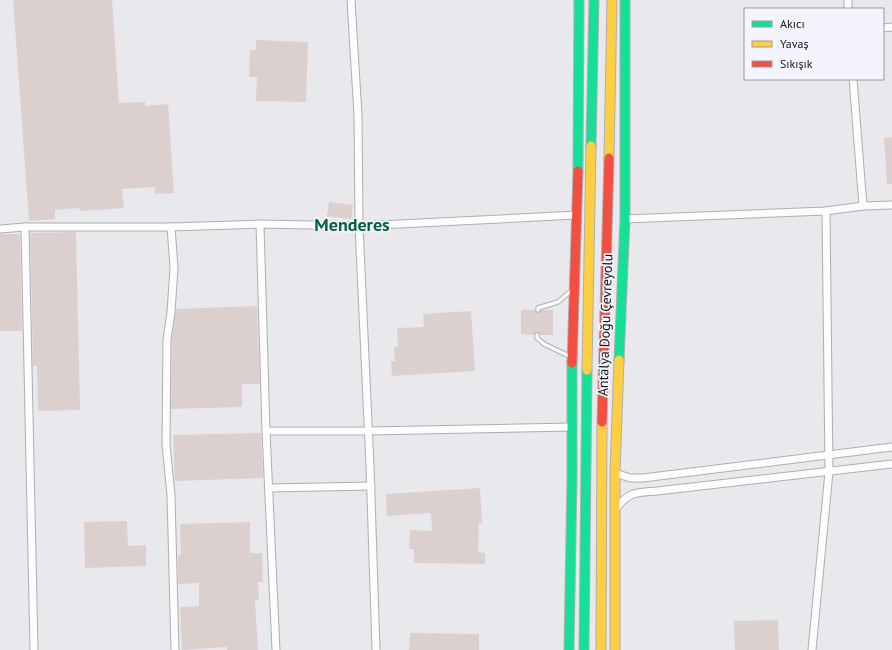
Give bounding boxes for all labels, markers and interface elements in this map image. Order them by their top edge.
legend [744,8,884,80]
text: Akıcı [780,16,805,31]
text: Yavaş [780,36,809,51]
text: Sıkışık [780,56,813,71]
district label: Menderes [314,213,390,236]
street label: Antalya Doğu Çevreyolu [594,254,616,396]

